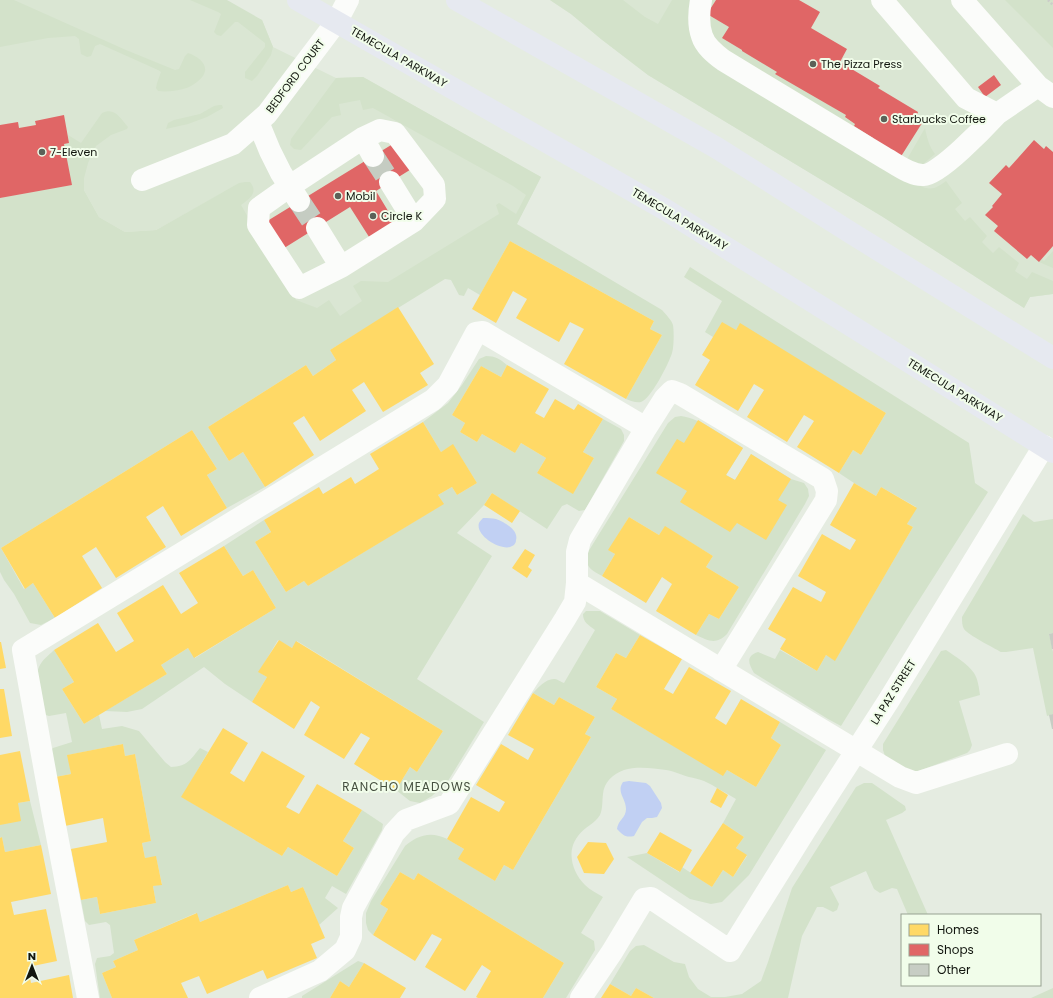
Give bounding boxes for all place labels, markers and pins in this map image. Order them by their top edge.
place label: The Pizza Press [821,56,902,72]
marker: The Pizza Press [808,59,818,69]
place label: Starbucks Coffee [892,111,986,127]
marker: Starbucks Coffee [879,114,889,124]
place label: 7-Eleven [50,144,97,160]
marker: 7-Eleven [37,147,47,157]
place label: Mobil [346,188,375,204]
marker: Mobil [333,191,343,201]
place label: Circle K [381,208,422,224]
marker: Circle K [368,211,378,221]

